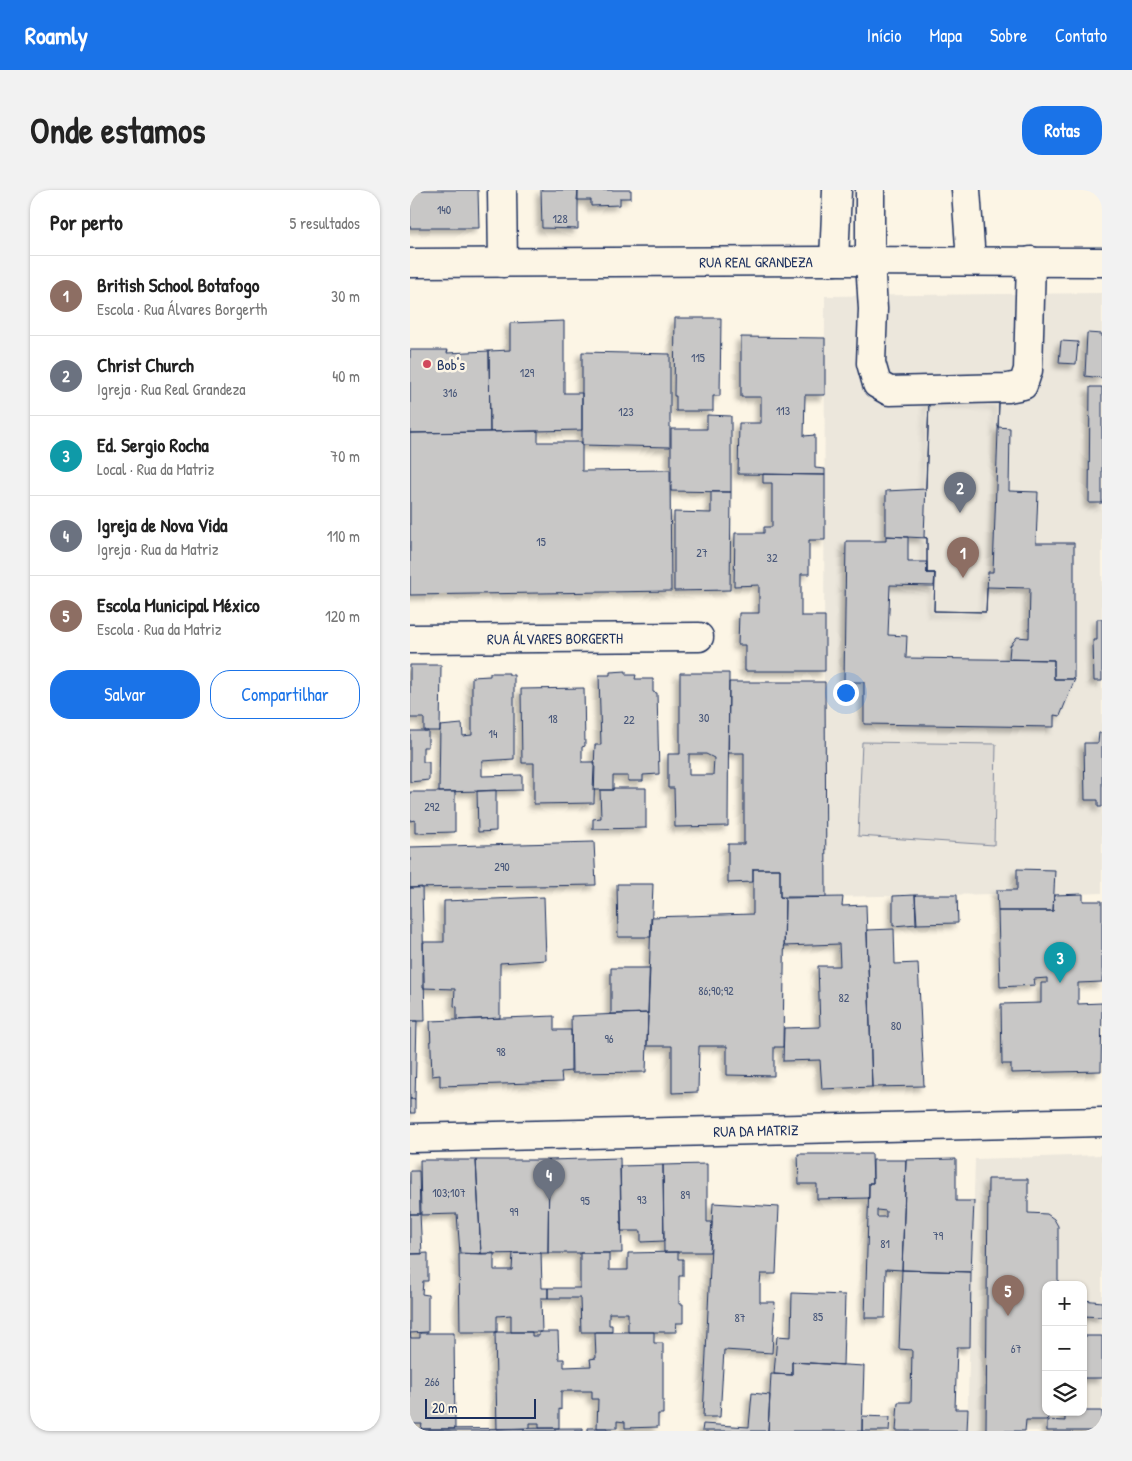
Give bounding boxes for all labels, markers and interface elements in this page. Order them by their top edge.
text: Roamly [25,19,88,51]
text: Início [867,23,901,48]
text: Mapa [929,23,962,48]
text: Sobre [990,23,1027,48]
text: Contato [1055,23,1107,48]
button: Rotas [1022,106,1102,155]
text: Onde estamos [30,107,205,154]
house number: 140 [437,201,451,218]
text: Por perto [50,208,123,237]
house number: 128 [552,210,568,227]
text: 5 resultados [290,212,360,234]
street label: RUA REAL GRANDEZA [699,251,814,272]
text: British School Botafogo [97,272,259,298]
text: 1 [63,285,69,307]
text: 30 m [331,285,360,307]
text: Escola · Rua Álvares Borgerth [97,298,267,320]
house number: 115 [691,349,705,366]
text: Christ Church [97,352,194,378]
place label: Bob's [437,354,465,375]
marker: Bob's [421,358,433,370]
house number: 129 [520,364,535,381]
text: 2 [62,365,70,387]
text: 40 m [332,365,360,387]
text: Igreja · Rua Real Grandeza [97,378,246,400]
house number: 316 [443,384,457,401]
house number: 113 [776,402,790,419]
house number: 123 [618,403,634,420]
text: Ed. Sergio Rocha [97,432,209,458]
text: 3 [62,445,70,467]
text: 70 m [330,445,360,467]
text: Local · Rua da Matriz [97,458,214,480]
pin: 2 [944,472,976,513]
text: Igreja de Nova Vida [97,512,227,538]
text: 4 [63,525,69,547]
text: 110 m [327,525,360,547]
house number: 15 [536,533,546,550]
pin: 1 [947,537,979,578]
text: Igreja · Rua da Matriz [97,538,219,560]
house number: 27 [696,544,708,561]
house number: 32 [767,549,778,566]
text: Escola Municipal México [97,592,260,618]
text: 5 [63,605,69,627]
text: 120 m [325,605,360,627]
text: Escola · Rua da Matriz [97,618,222,640]
street label: RUA ÁLVARES BORGERTH [487,627,623,649]
button: Salvar [50,670,200,719]
button: Compartilhar [210,670,360,719]
your location [833,680,859,706]
house number: 30 [699,709,709,726]
house number: 18 [548,710,558,727]
house number: 22 [623,711,635,728]
house number: 14 [489,725,498,742]
house number: 292 [424,798,440,815]
house number: 290 [494,858,510,875]
pin: 3 [1044,942,1076,983]
house number: 86;90;92 [698,982,734,999]
house number: 82 [839,989,850,1006]
house number: 80 [891,1017,901,1034]
house number: 96 [604,1030,614,1047]
house number: 98 [496,1043,506,1060]
street label: RUA DA MATRIZ [713,1119,799,1141]
pin: 4 [533,1159,565,1200]
house number: 103;107 [432,1184,466,1201]
house number: 89 [680,1186,690,1203]
house number: 93 [637,1191,647,1208]
house number: 95 [580,1192,590,1209]
house number: 99 [510,1203,519,1220]
house number: 79 [933,1227,944,1244]
house number: 81 [880,1235,890,1252]
pin: 5 [992,1275,1024,1316]
map controls [1042,1281,1087,1416]
button: + [1042,1281,1087,1326]
house number: 85 [813,1308,823,1325]
house number: 87 [734,1309,746,1326]
button: − [1042,1326,1087,1371]
house number: 67 [1011,1340,1021,1357]
button: layers [1042,1371,1087,1416]
house number: 266 [424,1373,440,1390]
scale bar [425,1396,536,1419]
text: 20 m [432,1398,458,1417]

